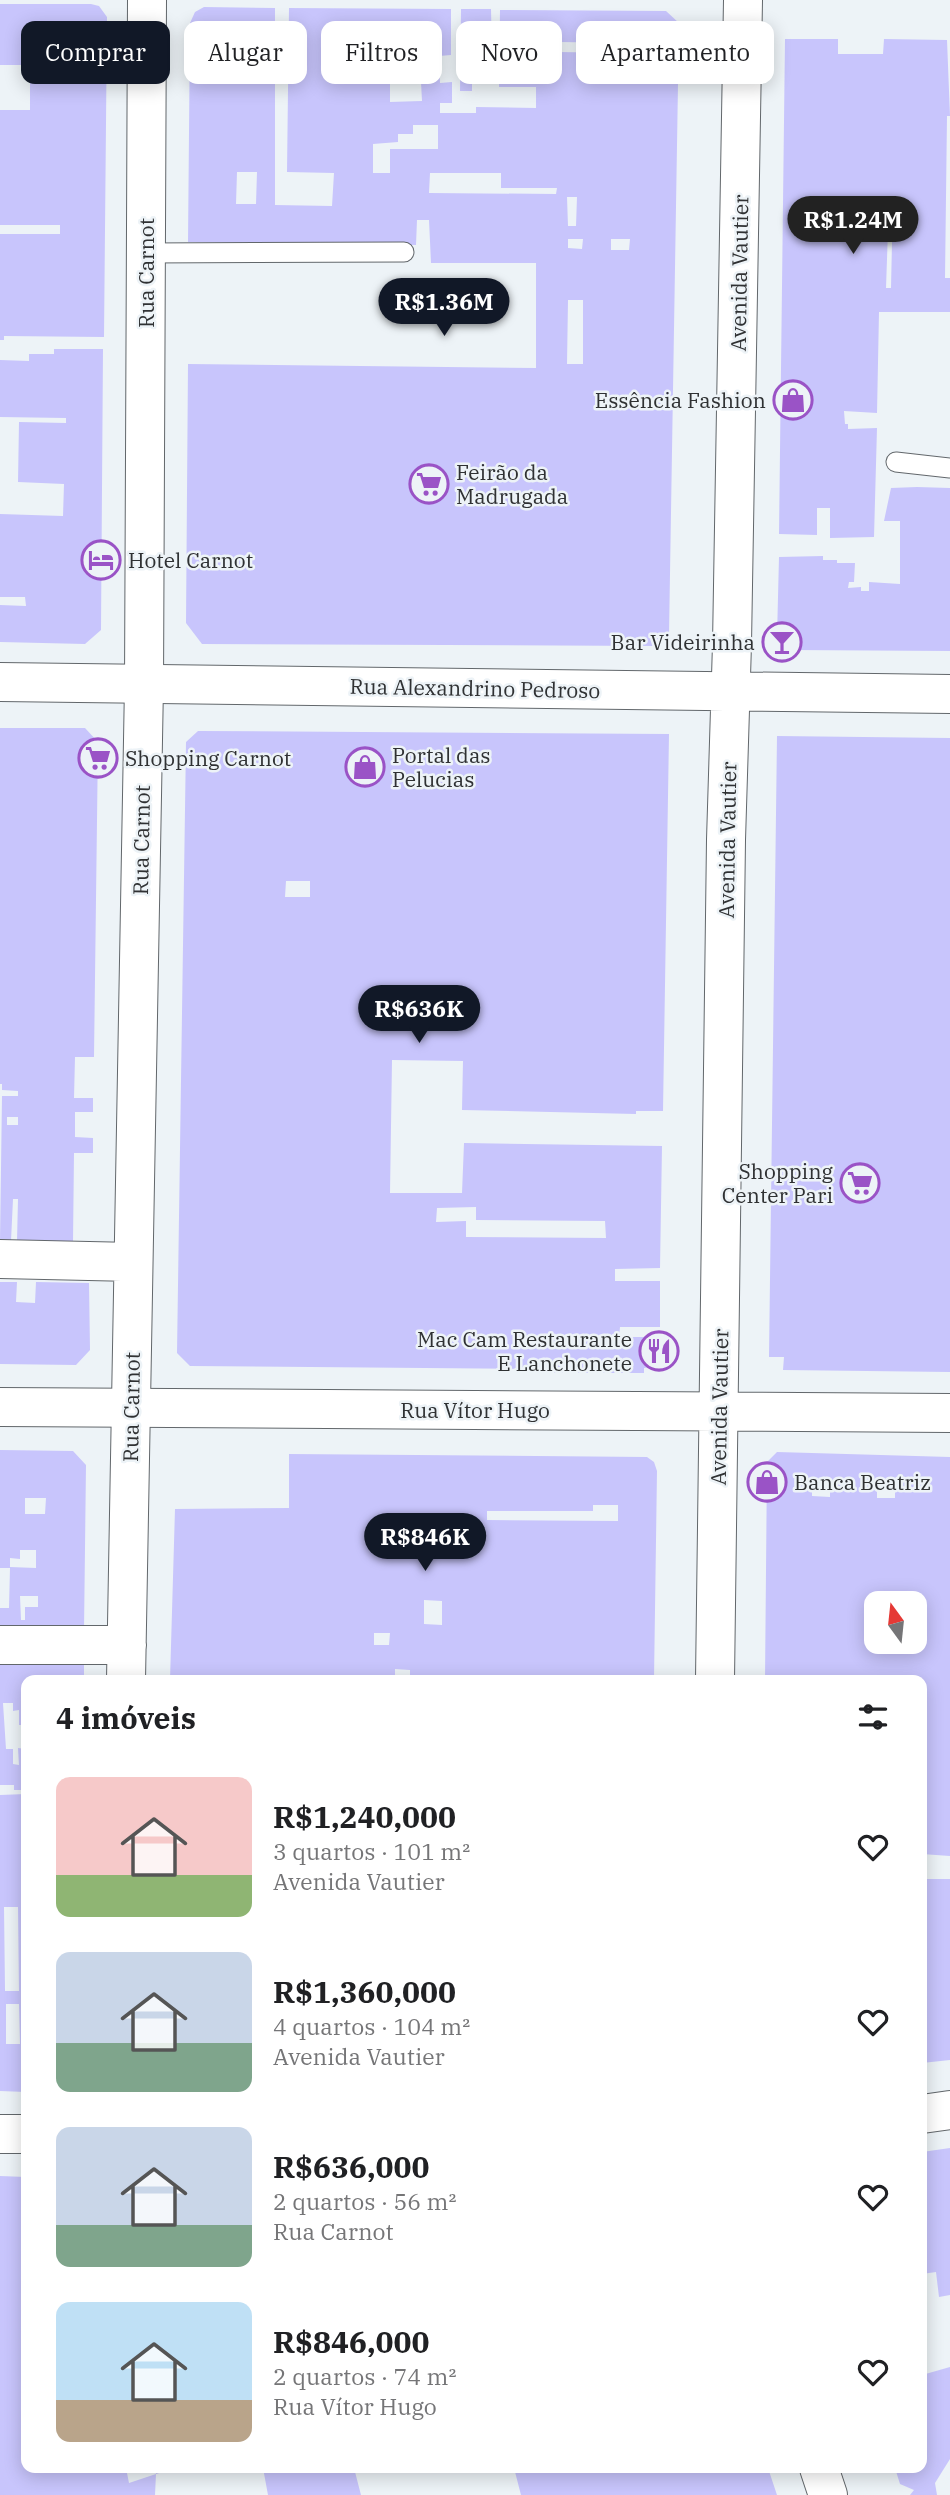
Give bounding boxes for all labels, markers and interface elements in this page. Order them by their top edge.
chip: Comprar [21,21,170,84]
chip: Alugar [184,21,307,84]
chip: Filtros [321,21,442,84]
chip: Novo [456,21,562,84]
chip: Apartamento [576,21,774,84]
street label: Avenida Vautier [724,194,754,352]
pin: R$1.24M [788,196,918,256]
text: R$1.24M [803,204,903,234]
street label: Rua Carnot [132,218,160,328]
pin: R$1.36M [379,278,509,338]
text: R$1.36M [394,286,494,316]
shop icon: Essência Fashion [772,379,814,421]
place label: Essência Fashion [595,386,766,414]
place label: Feirão da Madrugada [456,458,568,510]
supermarket icon: Feirão da Madrugada [408,463,450,505]
hotel icon: Hotel Carnot [80,539,122,581]
place label: Hotel Carnot [128,546,253,574]
bar icon: Bar Videirinha [761,621,803,663]
place label: Bar Videirinha [611,628,755,656]
street label: Rua Alexandrino Pedroso [349,672,601,704]
supermarket icon: Shopping Carnot [77,737,119,779]
place label: Portal das Pelucias [392,741,491,793]
place label: Shopping Carnot [125,744,291,772]
shop icon: Portal das Pelucias [344,746,386,788]
street label: Avenida Vautier [712,761,742,919]
street label: Rua Carnot [126,785,156,895]
pin: R$636K [362,986,476,1045]
text: R$636K [374,993,464,1023]
place label: Shopping Center Pari [722,1157,834,1209]
supermarket icon: Shopping Center Pari [839,1162,881,1204]
place label: Mac Cam Restaurante E Lanchonete [417,1325,632,1377]
street label: Avenida Vautier [704,1328,734,1486]
restaurant icon: Mac Cam Restaurante E Lanchonete [638,1330,680,1372]
street label: Rua Carnot [116,1352,146,1462]
street label: Rua Vítor Hugo [400,1396,550,1424]
shop icon: Banca Beatriz [746,1461,788,1503]
place label: Banca Beatriz [794,1468,931,1496]
pin: R$846K [368,1514,482,1573]
text: R$846K [380,1521,470,1551]
north arrow [864,1591,928,1654]
map controls [864,1591,927,1654]
text: 4 imóveis [56,1698,196,1737]
icon: filters [854,1698,892,1736]
text: R$1,240,000 [273,1797,456,1836]
icon: home [112,1805,196,1889]
icon: heart [854,1828,892,1866]
text: 3 quartos · 101 m² [273,1836,470,1866]
text: Avenida Vautier [273,1866,445,1896]
text: R$1,360,000 [273,1972,456,2011]
icon: home [112,1980,196,2064]
icon: heart [854,2003,892,2041]
text: 4 quartos · 104 m² [273,2011,470,2041]
text: Avenida Vautier [273,2041,445,2071]
text: R$636,000 [273,2147,429,2186]
icon: home [112,2155,196,2239]
icon: heart [854,2178,892,2216]
text: 2 quartos · 56 m² [273,2186,456,2216]
text: Rua Carnot [273,2216,394,2246]
text: R$846,000 [273,2322,429,2361]
icon: home [112,2330,196,2414]
icon: heart [854,2353,892,2391]
text: 2 quartos · 74 m² [273,2361,456,2391]
text: Rua Vítor Hugo [273,2391,437,2421]

